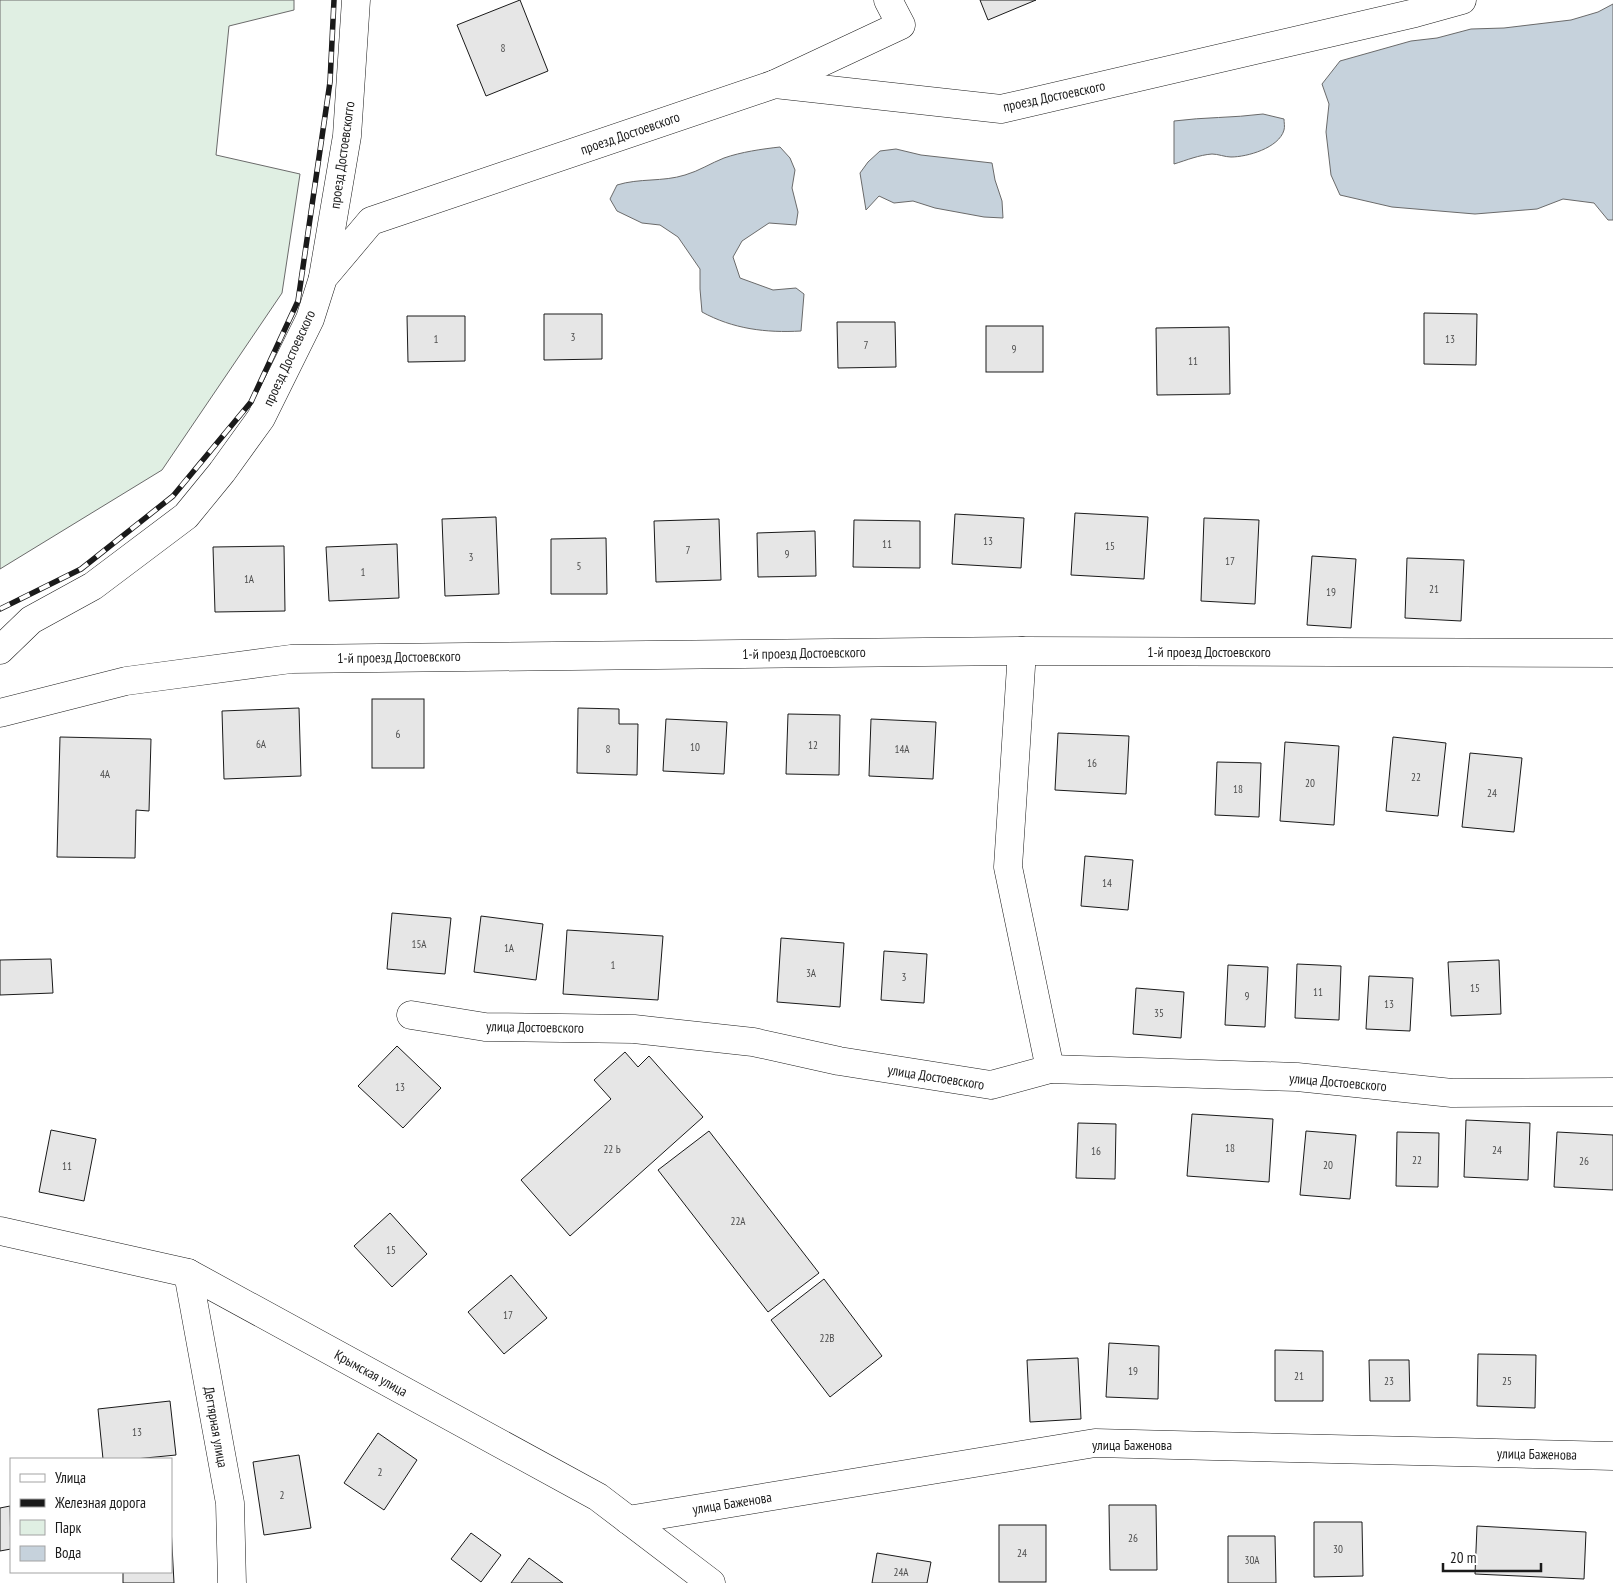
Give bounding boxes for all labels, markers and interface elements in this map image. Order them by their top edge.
house number: 8 [501,41,506,55]
street label: проезд Достоевского [1001,76,1107,116]
street label: проезд Достоевскогго [326,100,358,210]
street label: проезд Достоевского [578,108,682,158]
street label: проезд Достоевского [259,307,319,409]
house number: 3 [571,330,576,344]
house number: 1 [434,332,439,346]
house number: 13 [1445,332,1455,346]
house number: 7 [864,338,869,352]
house number: 9 [1012,342,1017,356]
house number: 11 [1188,354,1198,368]
house number: 13 [983,534,993,548]
house number: 11 [882,537,892,551]
house number: 15 [1105,539,1115,553]
house number: 7 [686,543,691,557]
house number: 9 [785,547,790,561]
house number: 3 [469,550,474,564]
house number: 17 [1225,554,1235,568]
house number: 5 [577,559,582,573]
house number: 1 [361,565,366,579]
house number: 1А [244,572,255,586]
house number: 21 [1429,582,1439,596]
house number: 19 [1326,585,1336,599]
street label: 1-й проезд Достоевского [742,643,866,663]
street label: 1-й проезд Достоевского [1147,643,1271,661]
street label: 1-й проезд Достоевского [337,647,461,667]
house number: 6 [396,727,401,741]
house number: 6А [256,737,267,751]
house number: 12 [808,738,818,752]
house number: 10 [690,740,700,754]
house number: 8 [606,742,611,756]
house number: 14А [894,742,910,756]
house number: 16 [1087,756,1097,770]
house number: 4А [100,767,111,781]
house number: 22 [1411,770,1421,784]
house number: 20 [1305,776,1315,790]
house number: 18 [1233,782,1243,796]
house number: 24 [1487,786,1497,800]
house number: 14 [1102,876,1112,890]
house number: 15А [411,937,427,951]
house number: 1А [504,941,515,955]
house number: 1 [611,958,616,972]
house number: 3А [806,966,817,980]
house number: 3 [902,970,907,984]
house number: 15 [1470,981,1480,995]
house number: 11 [1313,985,1323,999]
house number: 9 [1245,989,1250,1003]
house number: 13 [1384,997,1394,1011]
house number: 35 [1154,1006,1164,1020]
street label: улица Достоевского [486,1017,584,1037]
street label: улица Достоевского [886,1060,986,1094]
street label: улица Достоевского [1288,1069,1388,1095]
house number: 13 [395,1080,405,1094]
house number: 18 [1225,1141,1235,1155]
house number: 22 Ь [603,1142,621,1156]
house number: 24 [1492,1143,1502,1157]
house number: 16 [1091,1144,1101,1158]
house number: 22 [1412,1153,1422,1167]
house number: 26 [1579,1154,1589,1168]
house number: 20 [1323,1158,1333,1172]
house number: 11 [62,1159,72,1173]
house number: 22А [730,1214,746,1228]
house number: 15 [386,1243,396,1257]
house number: 17 [503,1308,513,1322]
house number: 22В [819,1331,835,1345]
street label: Крымская улица [331,1346,411,1400]
house number: 19 [1128,1364,1138,1378]
house number: 21 [1294,1369,1304,1383]
house number: 23 [1384,1374,1394,1388]
house number: 25 [1502,1374,1512,1388]
street label: Дегтярная улица [200,1385,232,1469]
house number: 13 [132,1425,142,1439]
street label: улица Баженова [1092,1436,1172,1454]
street label: улица Баженова [1497,1444,1577,1464]
legend [10,1458,172,1573]
house number: 2 [378,1465,383,1479]
text: Улица [55,1468,86,1487]
house number: 2 [280,1488,285,1502]
street label: улица Баженова [691,1488,773,1518]
text: Железная дорога [54,1493,146,1512]
text: Парк [55,1518,81,1537]
house number: 26 [1128,1531,1138,1545]
scale bar [1443,1540,1540,1572]
house number: 30 [1333,1542,1343,1556]
text: Вода [55,1543,81,1562]
house number: 24 [1017,1546,1027,1560]
text: 20 m [1450,1548,1476,1567]
house number: 30А [1244,1553,1260,1567]
house number: 24А [893,1565,909,1579]

